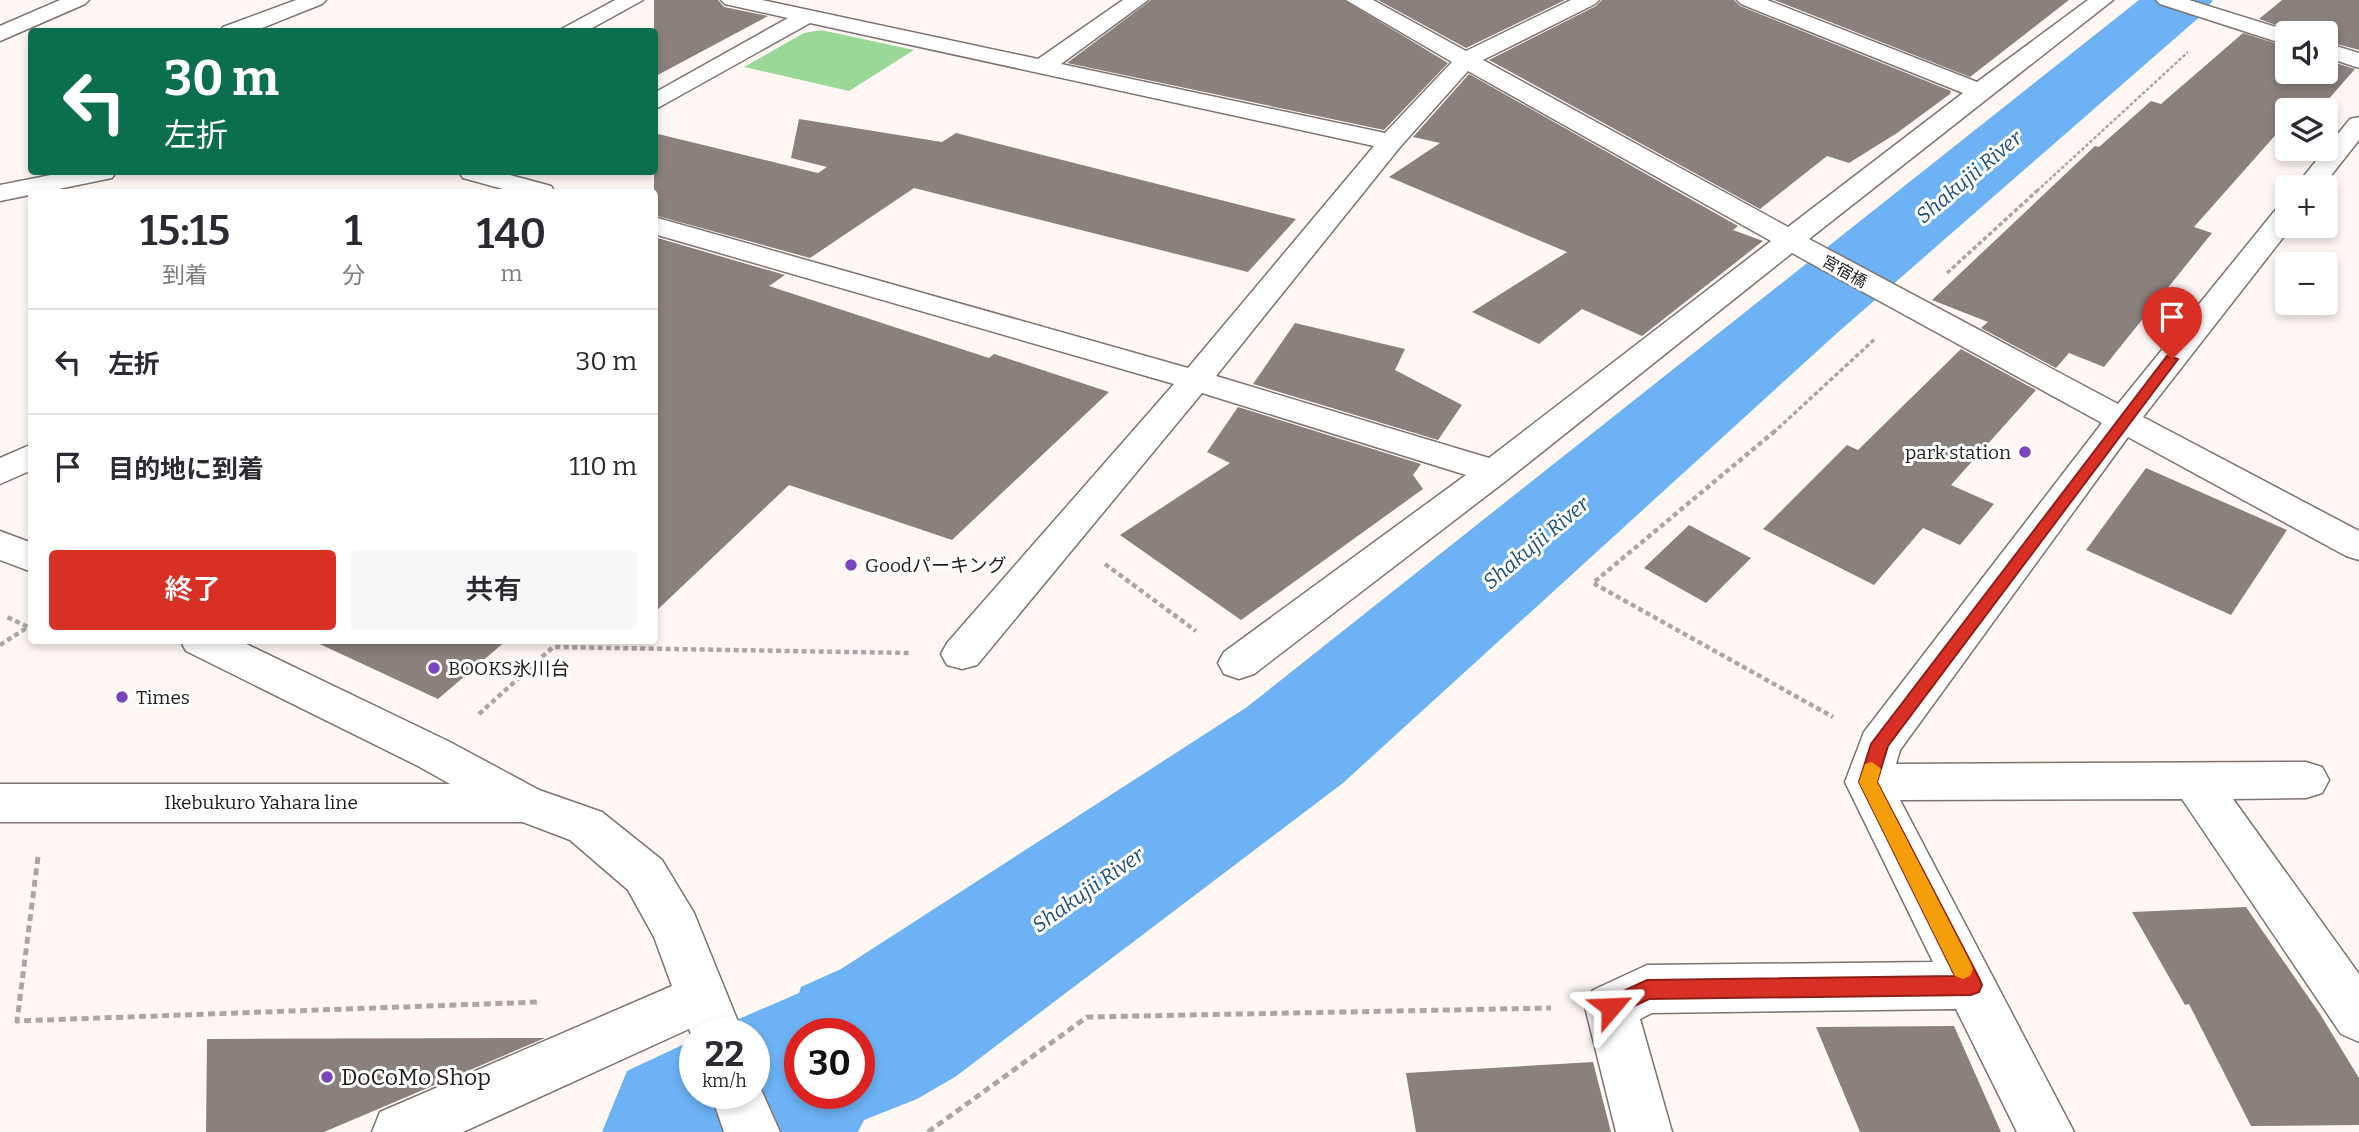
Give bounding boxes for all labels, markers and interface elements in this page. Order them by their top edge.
map controls [2275,21,2338,315]
button: sound [2275,21,2338,84]
text: 30 m [164,49,279,108]
icon: left [49,56,140,147]
button: layers [2275,98,2338,161]
text: 左折 [164,116,228,154]
water label: Shakujii River [1911,124,2028,229]
button: + [2275,175,2338,238]
text: 15:15 [140,206,230,256]
text: 1 [345,206,362,256]
text: 140 [477,209,546,259]
street label: 宮宿橋 [1819,251,1870,291]
button: − [2275,252,2338,315]
text: m [500,259,522,287]
text: 到着 [162,261,208,289]
text: 分 [342,261,365,289]
pin [2142,287,2202,359]
icon: arrive [2153,298,2191,336]
icon: left [49,343,87,381]
text: 30 m [576,346,637,377]
text: 左折 [108,349,160,380]
place label: park station [1905,441,2011,464]
marker: park station [2017,444,2033,460]
icon: arrive [49,448,87,486]
text: 110 m [569,451,637,482]
text: 目的地に到着 [108,454,264,485]
water label: Shakujii River [1478,490,1595,595]
button: 終了 [49,550,336,630]
button: 共有 [350,550,637,630]
place label: Goodパーキング [865,554,1007,577]
marker: Goodパーキング [843,557,859,573]
place label: BOOKS氷川台 [448,657,570,680]
marker: BOOKS氷川台 [426,660,442,676]
place label: Times [136,686,190,709]
marker: Times [114,689,130,705]
street label: Ikebukuro Yahara line [164,791,358,814]
water label: Shakujii River [1027,841,1150,938]
position arrow [1574,970,1648,1044]
speed limit sign: 30 [784,1018,875,1109]
text: 22 [705,1033,744,1075]
place label: DoCoMo Shop [341,1063,491,1091]
marker: DoCoMo Shop [319,1069,335,1085]
text: km/h [702,1070,747,1092]

